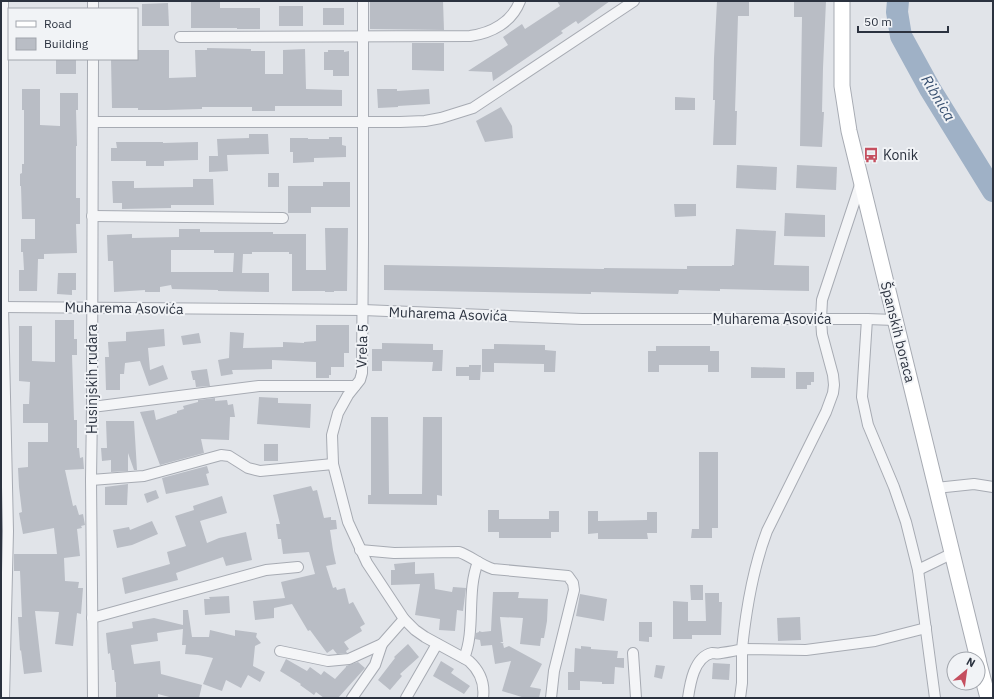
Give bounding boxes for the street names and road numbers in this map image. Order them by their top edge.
street label: Španskih boraca [877,279,920,385]
street label: Muharema Asovića [64,298,184,318]
street label: Muharema Asovića [388,303,508,325]
street label: Muharema Asovića [713,310,832,328]
street label: Husinjskih rudara [83,324,101,434]
street label: Vrela 5 [352,324,372,368]

